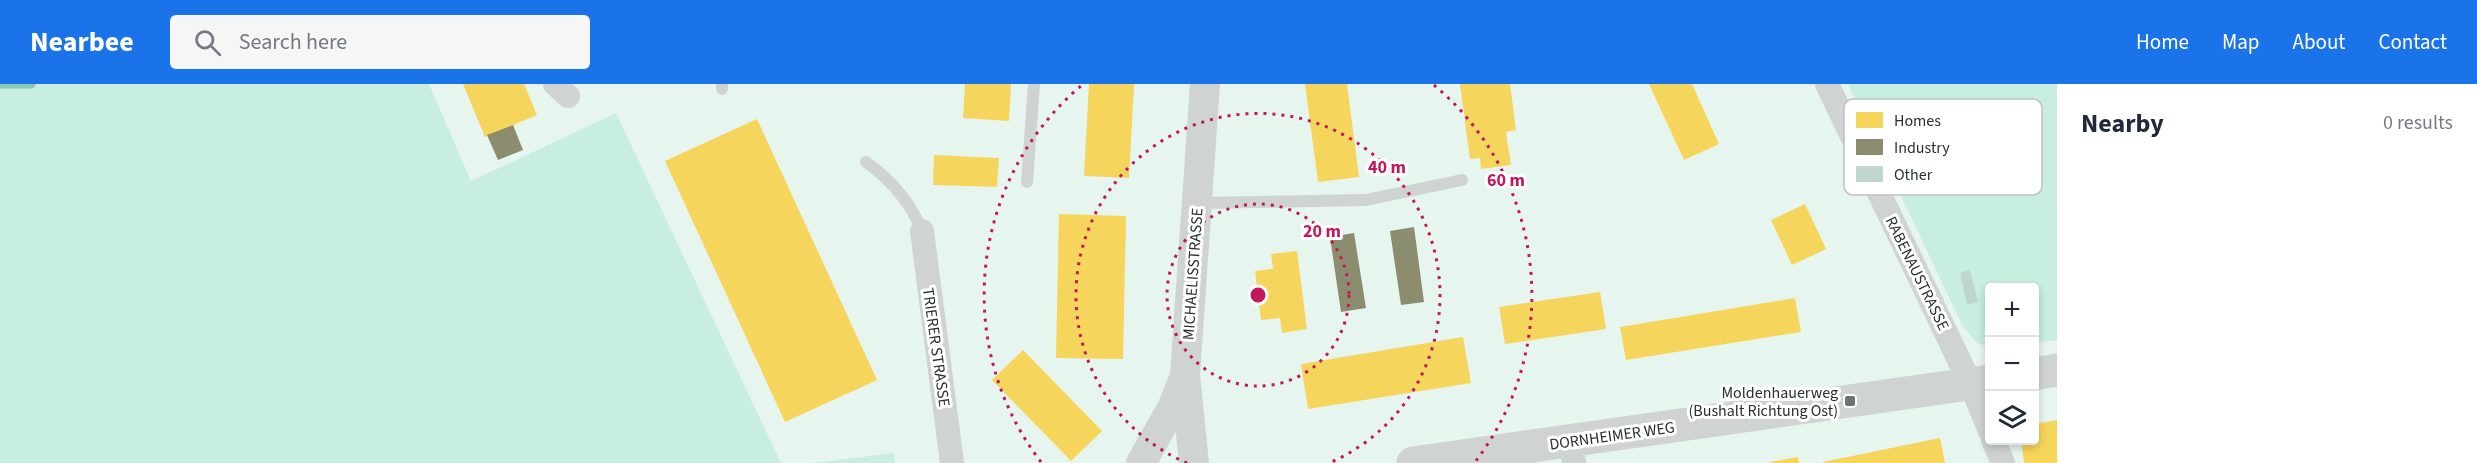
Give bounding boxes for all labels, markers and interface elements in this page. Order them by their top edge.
search box [170,15,590,69]
text: Nearbee [30,22,134,62]
icon: search [191,26,224,59]
text: Search here [239,26,347,58]
text: Home [2136,27,2189,57]
text: Map [2222,27,2260,57]
text: About [2293,27,2345,57]
text: Contact [2378,27,2447,57]
legend [1844,99,2042,195]
text: Nearby [2081,105,2164,142]
text: 0 results [2383,109,2453,137]
text: Homes [1894,110,1941,132]
text: Industry [1894,137,1950,159]
text: 40 m [1368,155,1406,180]
text: Other [1894,164,1933,186]
text: 60 m [1487,168,1525,193]
street label: MICHAELISSTRASSE [1177,207,1209,341]
street label: RABENAUSTRASSE [1880,213,1954,334]
text: 20 m [1303,219,1341,244]
map controls [1985,283,2039,445]
button: + [1985,283,2039,337]
centre of rings [1248,285,1268,305]
street label: TRIERER STRASSE [917,286,955,408]
button: − [1985,337,2039,391]
place label: Moldenhauerweg (Bushalt Richtung Ost) [1688,382,1838,422]
button: layers [1985,391,2039,445]
marker: Moldenhauerweg (Bushalt Richtung Ost) [1843,394,1857,408]
street label: DORNHEIMER WEG [1548,416,1676,456]

